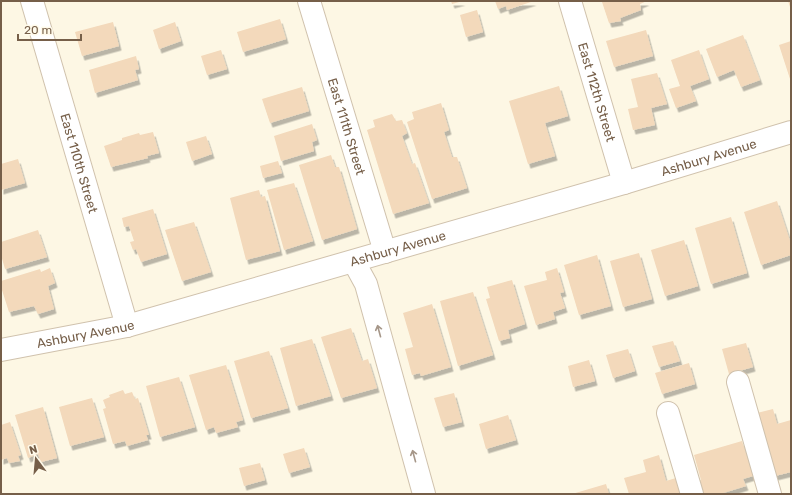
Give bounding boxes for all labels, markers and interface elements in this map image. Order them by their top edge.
scale bar [18,16,81,42]
text: 20 m [24,23,52,37]
street label: East 112th Street [575,41,619,143]
street label: East 111th Street [325,76,369,177]
street label: East 110th Street [58,112,101,215]
street label: Ashbury Avenue [659,135,758,179]
street label: Ashbury Avenue [348,227,447,269]
street label: Ashbury Avenue [35,317,136,351]
one-way arrow [375,325,382,338]
north arrow [16,439,56,479]
text: N [28,443,39,457]
one-way arrow [410,450,417,463]

